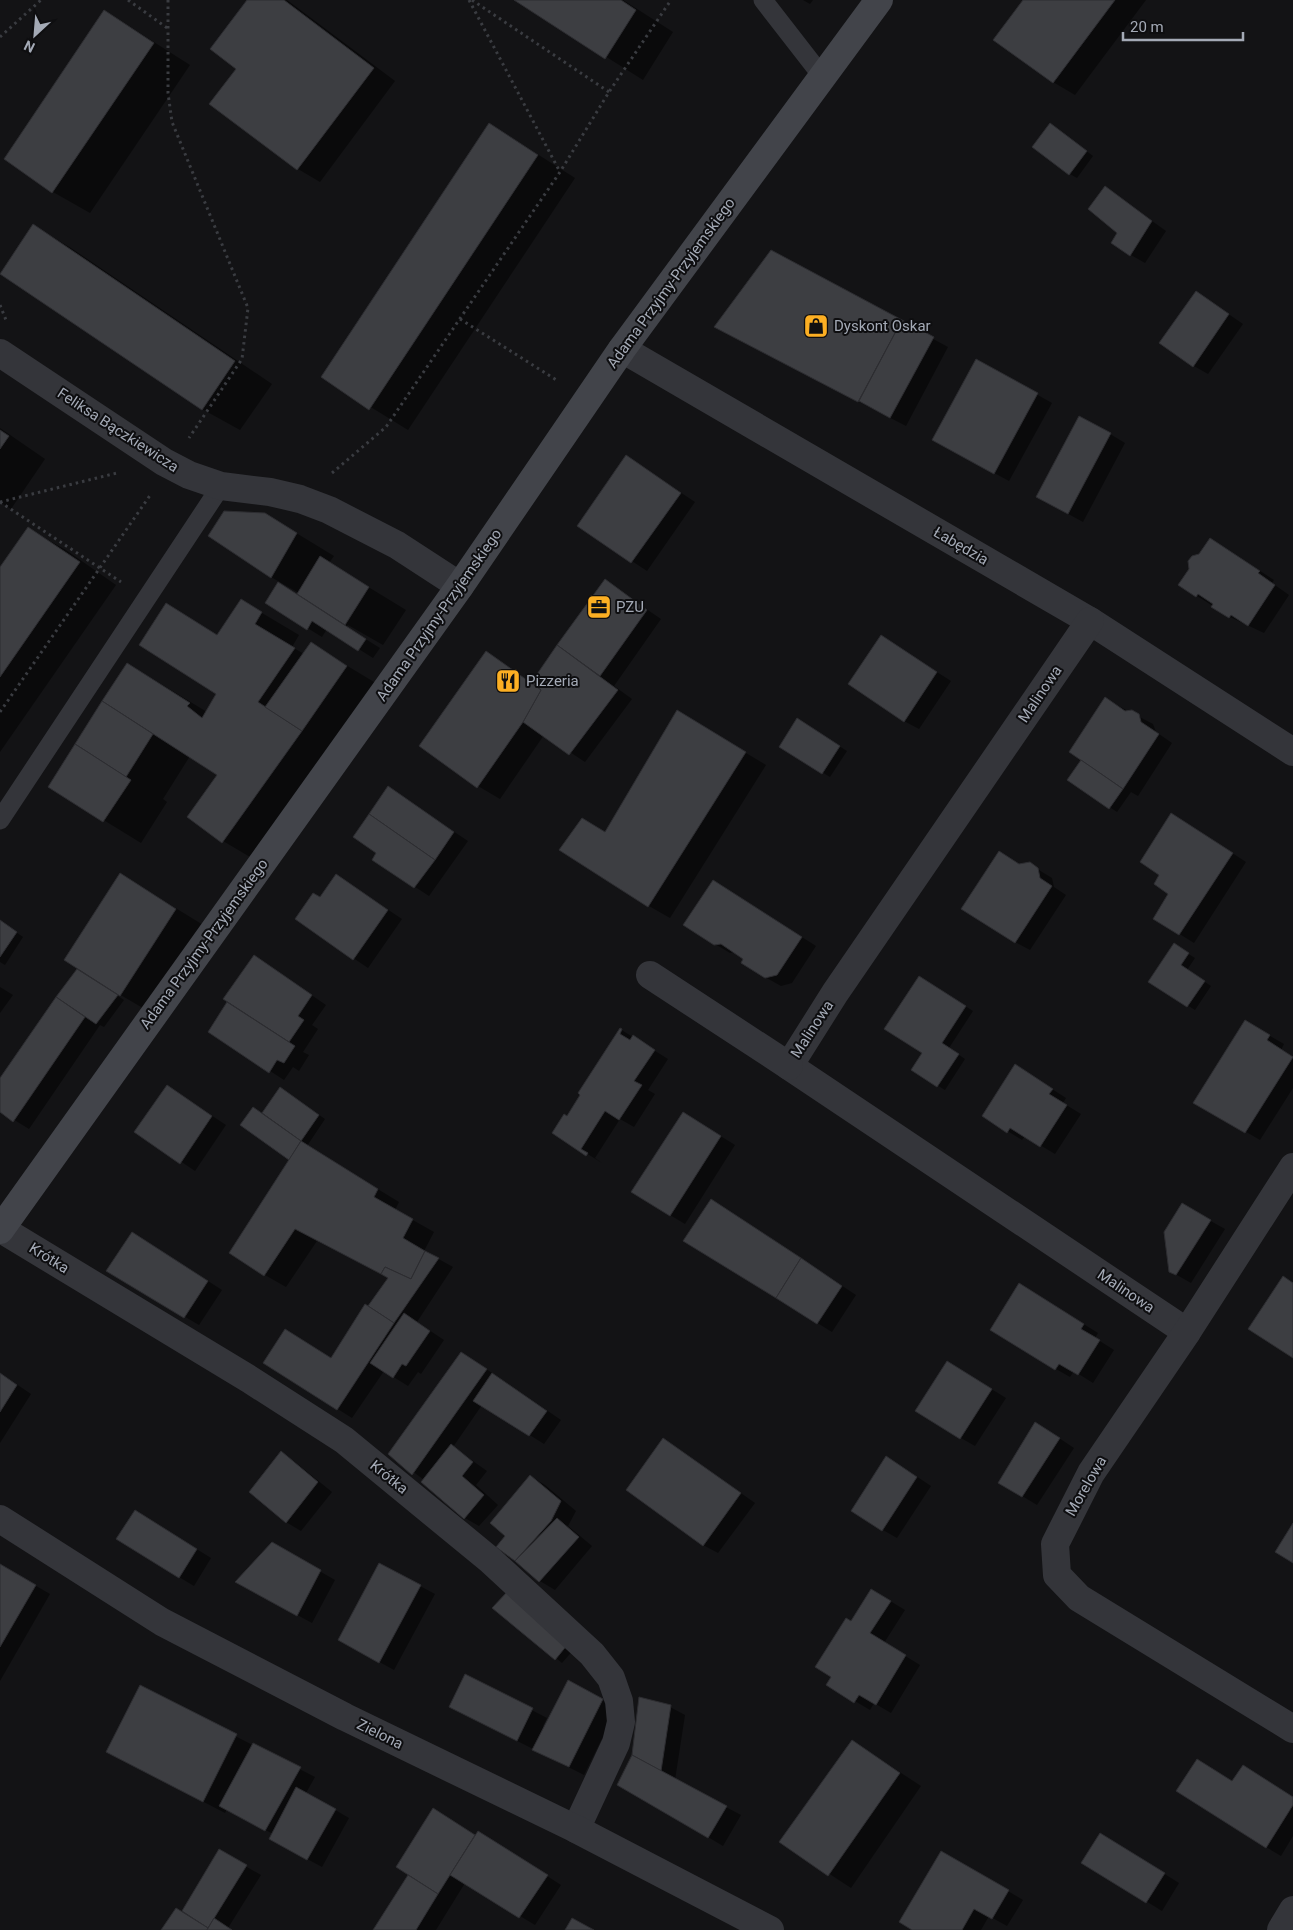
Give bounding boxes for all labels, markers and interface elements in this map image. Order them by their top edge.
north arrow [10,10,60,60]
scale bar [1123,10,1243,42]
text: 20 m [1130,18,1164,36]
text: N [21,37,37,56]
street label: Adama Przyjmy-Przyjemskiego [603,194,739,372]
shop icon: Dyskont Oskar [803,313,829,339]
place label: Dyskont Oskar [834,317,931,335]
street label: Feliksa Bączkiewicza [54,384,182,476]
street label: Łabędzia [930,523,992,569]
street label: Adama Przyjmy-Przyjemskiego [372,525,506,705]
office icon: PZU [586,594,612,620]
place label: PZU [616,598,644,616]
street label: Malinowa [1014,662,1066,726]
restaurant icon: Pizzeria [495,668,521,694]
place label: Pizzeria [526,672,579,690]
street label: Adama Przyjmy-Przyjemskiego [136,855,272,1033]
street label: Malinowa [787,997,837,1061]
street label: Krótka [26,1239,72,1277]
street label: Malinowa [1094,1265,1158,1317]
street label: Morelowa [1062,1453,1110,1519]
street label: Krótka [366,1456,412,1498]
street label: Zielona [354,1715,406,1753]

